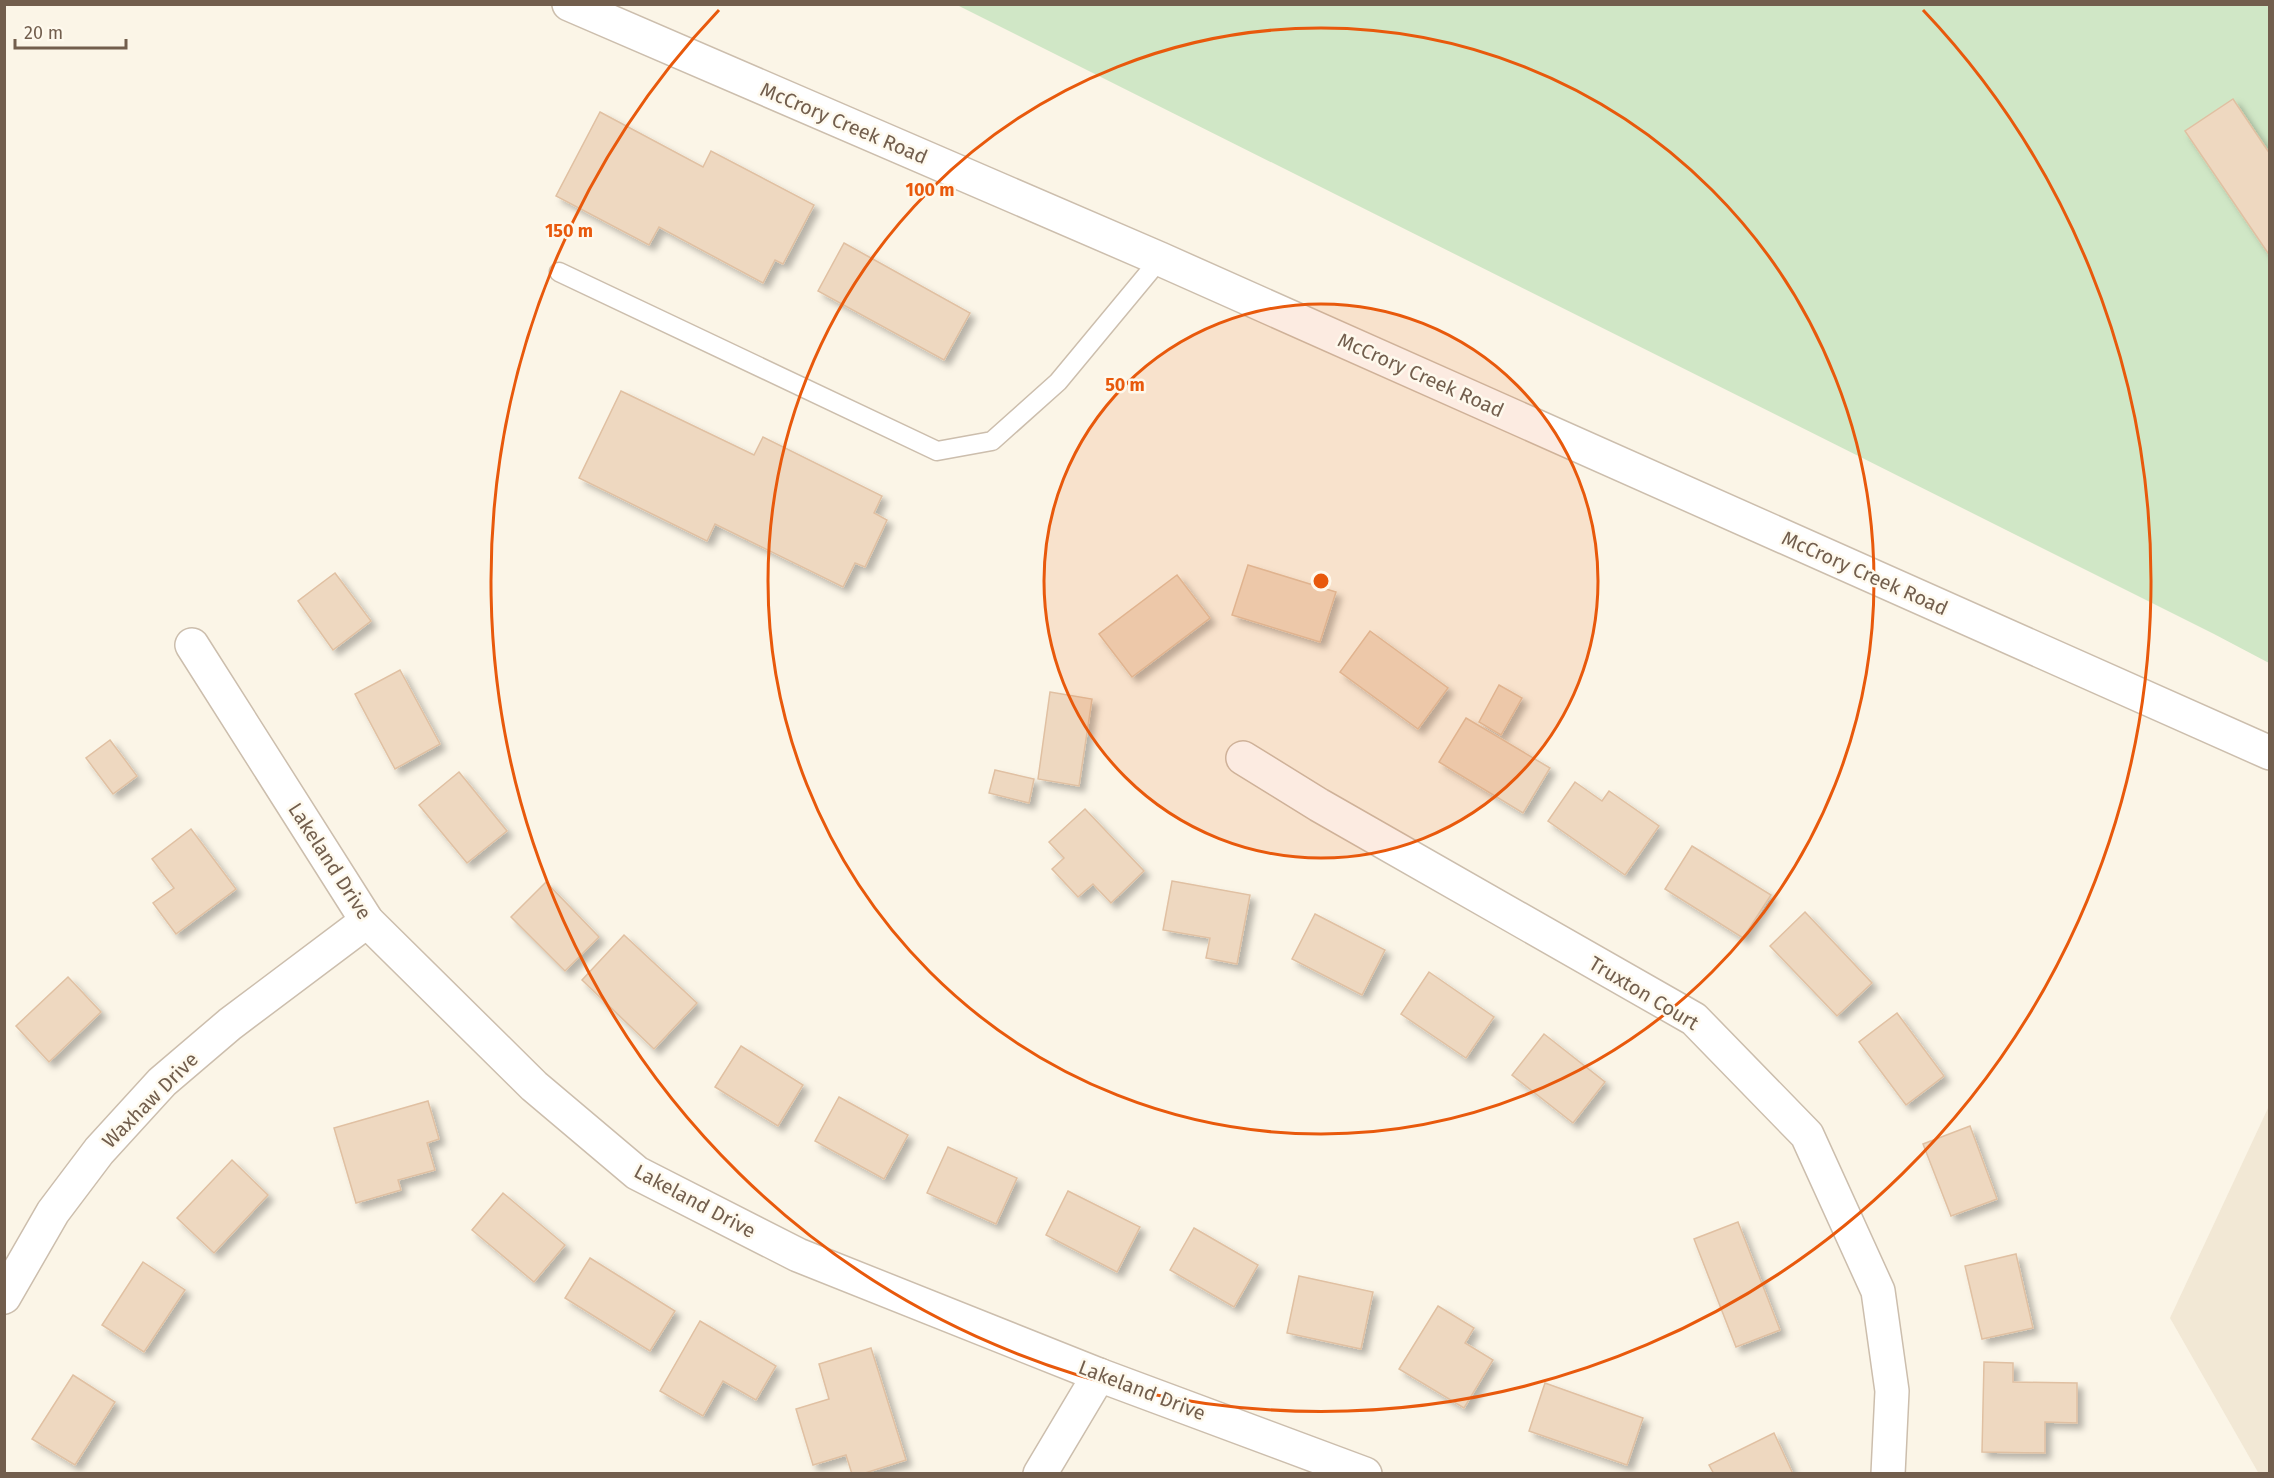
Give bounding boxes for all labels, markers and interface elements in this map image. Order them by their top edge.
scale bar [15,12,126,50]
text: 20 m [24,22,63,44]
street label: McCrory Creek Road [757,77,931,169]
text: 100 m [906,179,954,201]
text: 150 m [545,220,593,242]
street label: McCrory Creek Road [1334,328,1508,422]
text: 50 m [1105,374,1145,396]
street label: McCrory Creek Road [1778,526,1952,620]
centre of rings [1311,571,1331,591]
street label: Lakeland Drive [283,798,377,924]
street label: Truxton Court [1585,951,1704,1035]
street label: Waxhaw Drive [97,1047,203,1153]
street label: Lakeland Drive [630,1159,760,1243]
street label: Lakeland Drive [1075,1355,1209,1425]

